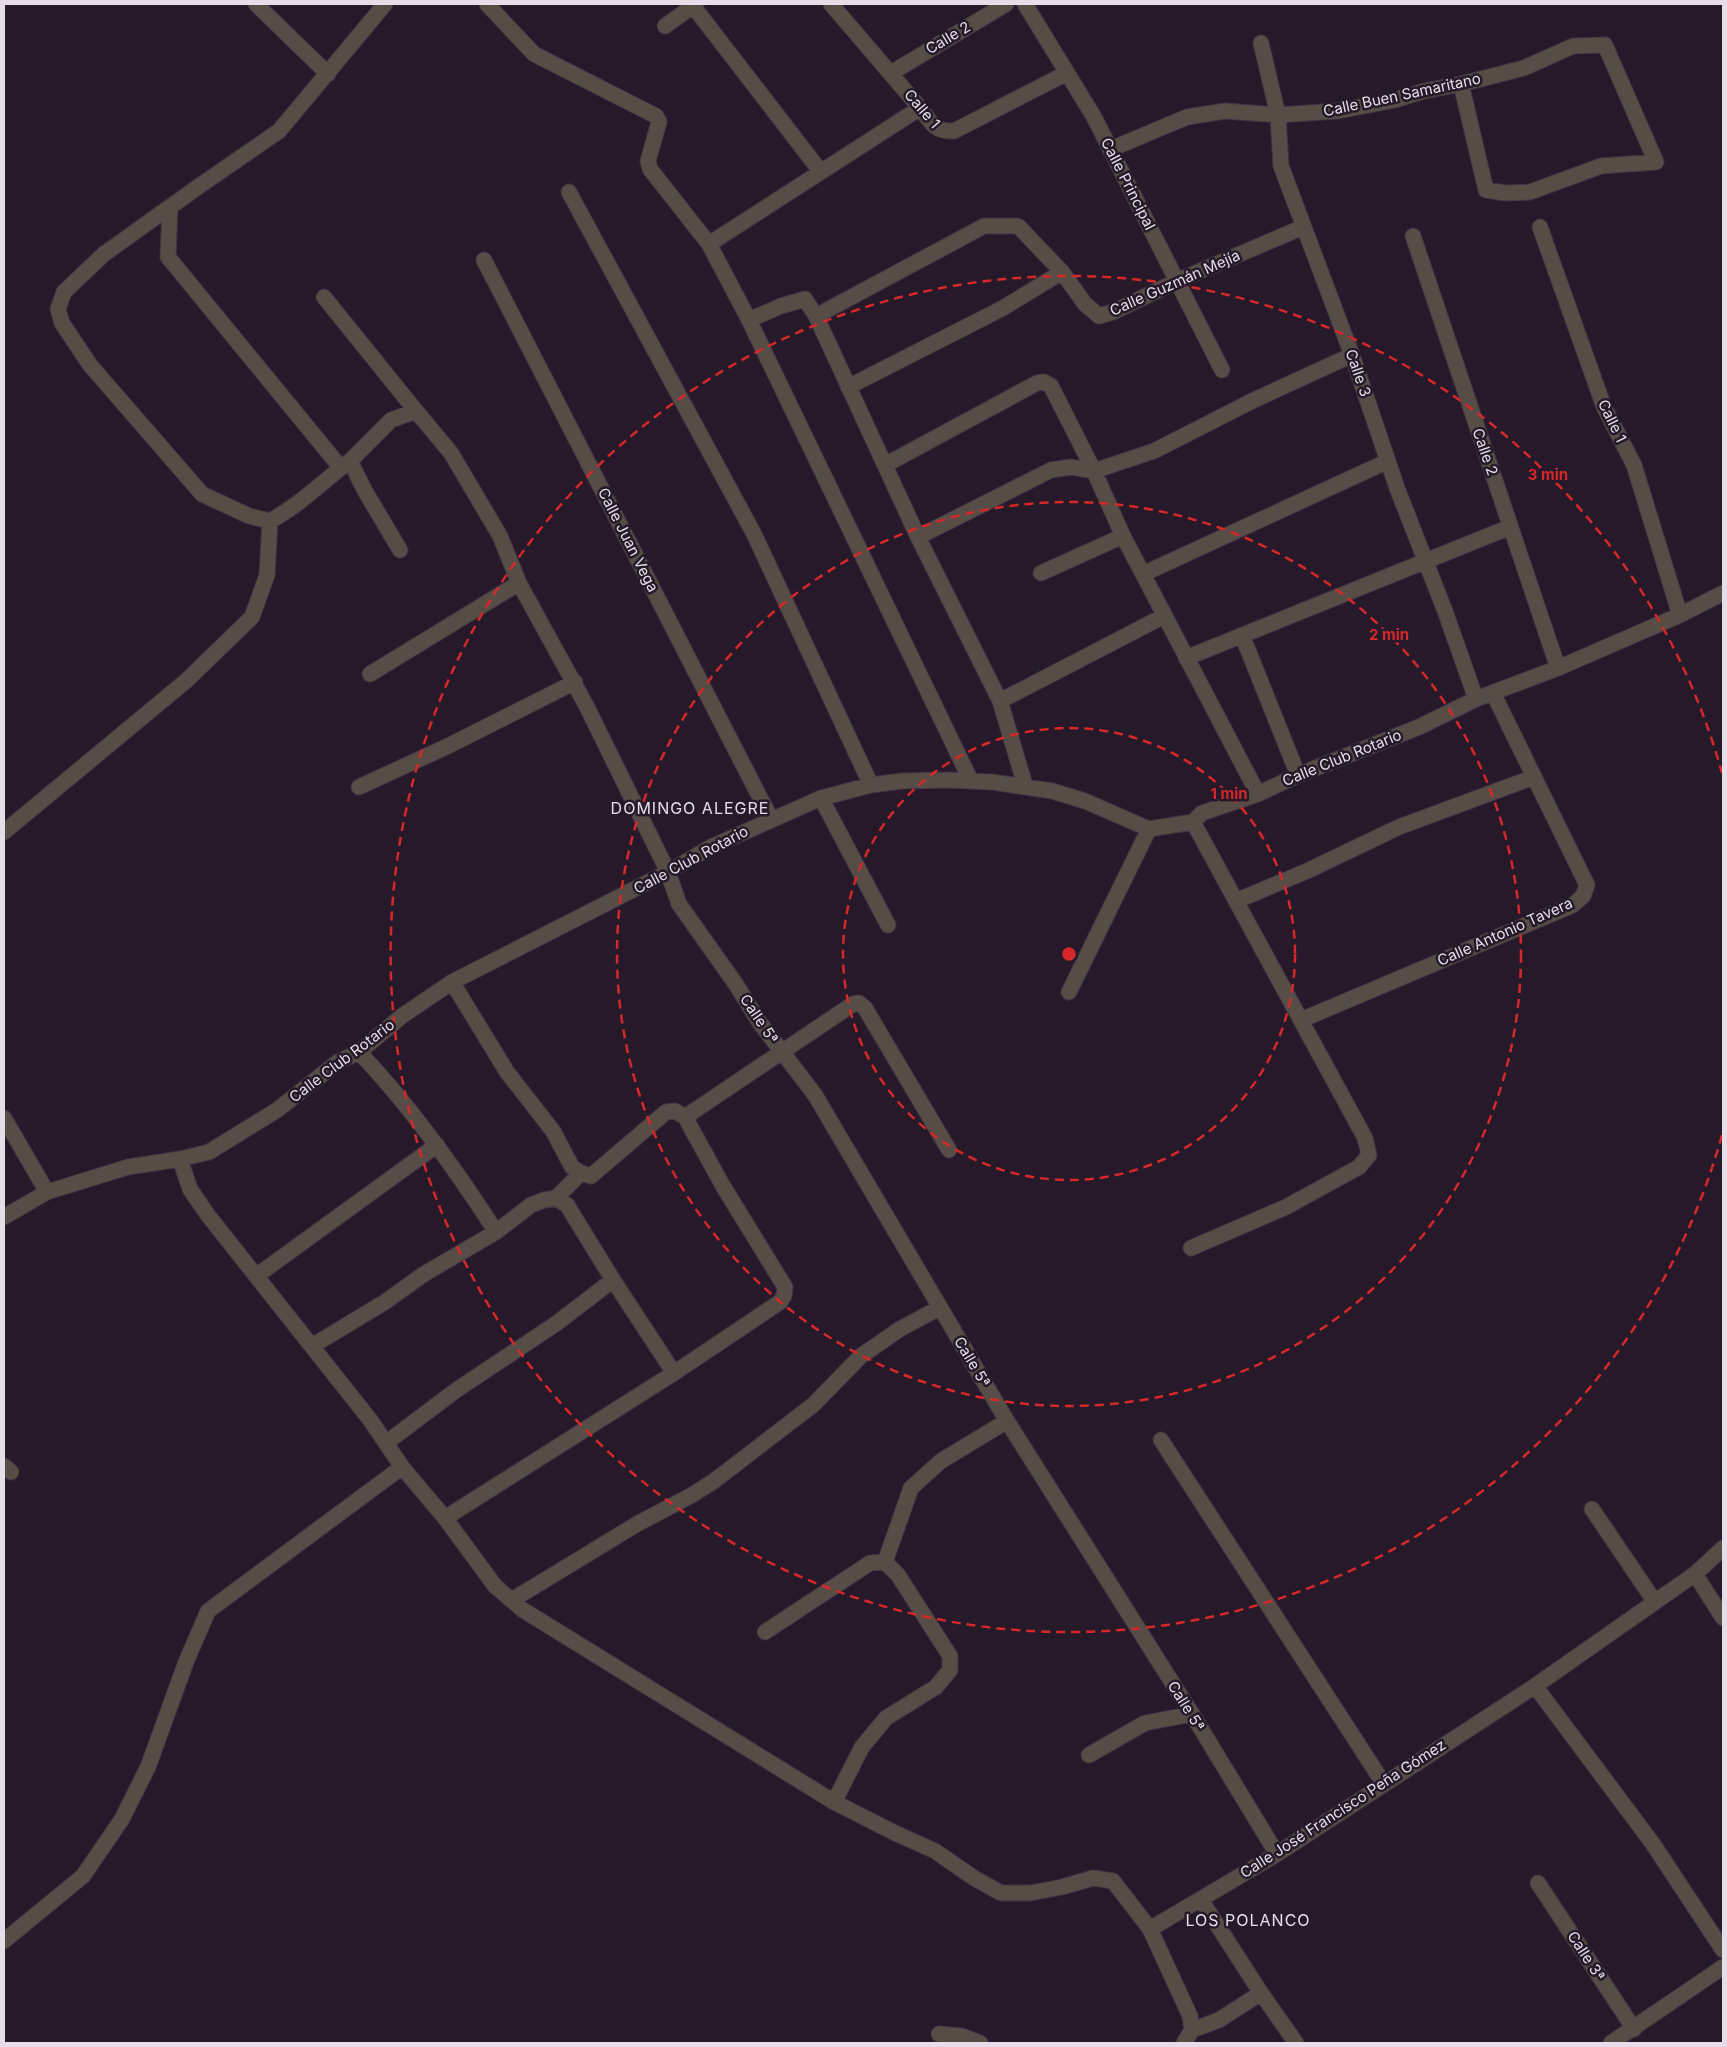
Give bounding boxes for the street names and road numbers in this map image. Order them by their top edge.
street label: Calle 2 [922,17,974,58]
street label: Calle Buen Samaritano [1321,69,1482,120]
street label: Calle 1 [900,85,945,132]
street label: Calle Principal [1097,134,1160,233]
street label: Calle Guzmán Mejía [1107,245,1243,320]
street label: Calle 3 [1342,347,1375,399]
street label: Calle 1 [1594,396,1631,445]
street label: Calle 2 [1469,426,1502,478]
street label: Calle Juan Vega [594,484,663,595]
street label: Calle Club Rotario [1279,725,1404,790]
street label: Calle Club Rotario [630,821,751,898]
street label: Calle Antonio Tavera [1434,893,1575,970]
street label: Calle 5ª [736,990,783,1047]
street label: Calle Club Rotario [285,1015,398,1106]
street label: Calle 5ª [950,1333,995,1390]
street label: Calle 5ª [1164,1677,1209,1734]
street label: Calle José Francisco Peña Gómez [1236,1735,1449,1882]
street label: Calle 3ª [1563,1927,1610,1984]

